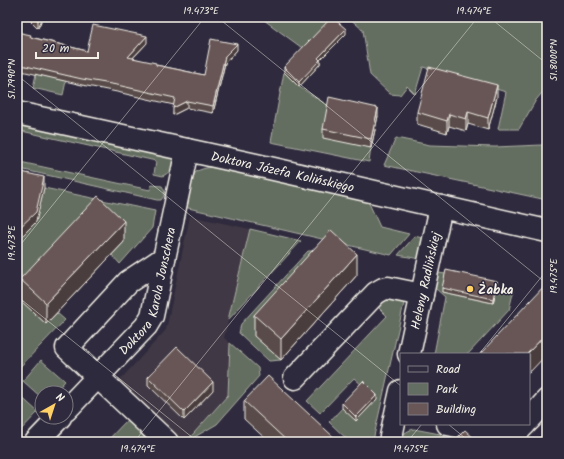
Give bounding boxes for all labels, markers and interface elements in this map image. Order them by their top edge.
text: 19.473°E [183,3,220,19]
text: 19.474°E [456,3,493,19]
scale bar [36,34,98,60]
text: 20 m [42,39,70,58]
text: 51.8000°N [546,39,562,81]
text: 51.7990°N [4,59,20,99]
street label: Doktora Józefa Kolińskiego [209,146,356,199]
text: 19.473°E [4,224,20,261]
street label: Doktora Karola Jonschera [114,225,182,361]
street label: Heleny Radlińskiej [406,230,447,332]
text: 19.475°E [546,257,562,294]
place label: Żabka [478,280,514,301]
marker: Żabka [465,284,475,294]
legend [400,353,530,425]
text: Road [436,360,461,379]
text: Park [436,380,458,399]
north arrow [34,385,74,425]
text: N [51,389,68,407]
text: Building [436,400,476,419]
text: 19.474°E [120,441,157,457]
text: 19.475°E [393,441,430,457]

